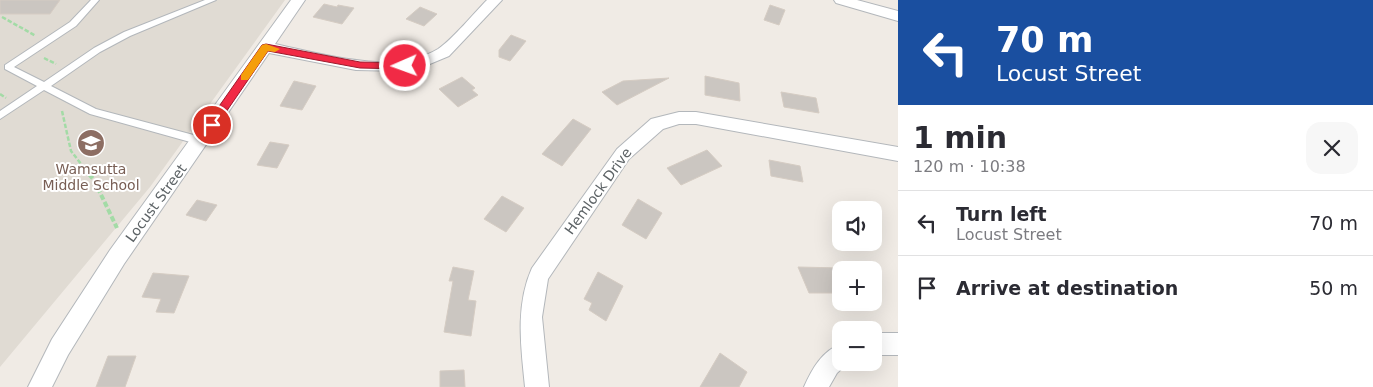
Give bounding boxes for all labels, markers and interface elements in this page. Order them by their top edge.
icon: left [913,20,978,85]
text: 70 m [996,20,1093,60]
position arrow [378,39,430,91]
text: Locust Street [996,61,1141,86]
pin [191,104,233,146]
icon: arrive [198,111,226,139]
text: 1 min [913,120,1007,155]
button: close [1306,122,1358,174]
school or university icon: Wamsutta Middle School [76,128,106,158]
street label: Hemlock Drive [561,145,635,237]
text: 120 m · 10:38 [913,157,1026,176]
street label: Locust Street [122,160,190,245]
place label: Wamsutta Middle School [42,161,140,193]
map controls [832,201,882,371]
button: sound [832,201,882,251]
text: Turn left [956,203,1047,225]
icon: left [913,209,941,237]
text: 70 m [1309,212,1358,234]
text: Locust Street [956,225,1062,244]
button: + [832,261,882,311]
icon: arrive [913,274,941,302]
text: Arrive at destination [956,277,1178,299]
text: 50 m [1309,277,1358,299]
button: − [832,321,882,371]

